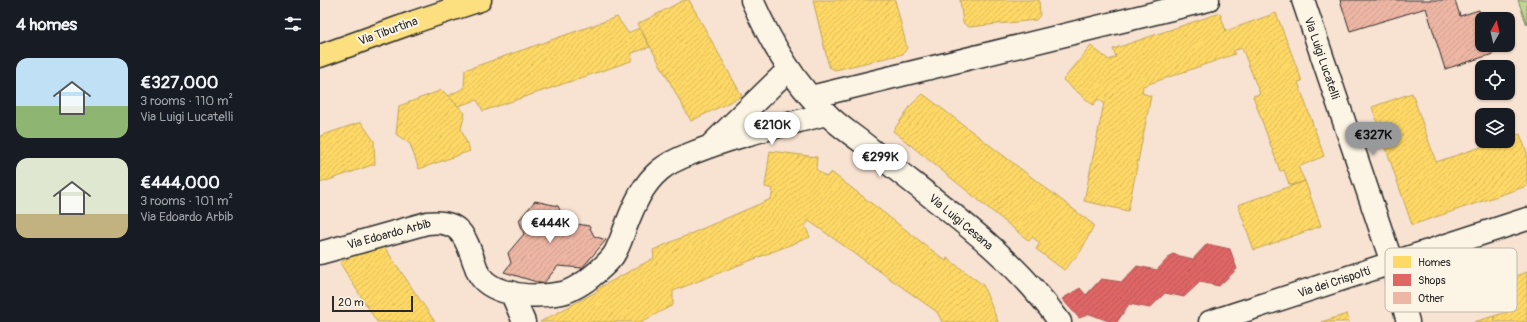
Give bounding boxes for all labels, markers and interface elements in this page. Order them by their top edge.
north arrow [1475,12,1515,52]
map controls [1475,12,1515,148]
icon: filters [282,13,304,35]
text: 4 homes [16,14,77,35]
street label: Via Tiburtina [357,14,420,49]
street label: Via Luigi Lucatelli [1300,15,1343,101]
button: locate [1475,60,1515,100]
text: €327,000 [140,72,218,93]
icon: home [48,74,96,122]
text: 3 rooms · 110 m² [140,93,233,109]
button: layers [1475,108,1515,148]
text: Via Luigi Lucatelli [140,109,233,125]
pin: €210K [744,112,800,146]
text: €210K [753,117,791,133]
pin: €327K [1345,122,1401,156]
text: €327K [1354,127,1392,143]
pin: €299K [852,144,908,178]
text: €299K [861,149,899,165]
text: €444,000 [140,172,220,193]
icon: home [48,174,96,222]
street label: Via Luigi Cesana [925,191,996,254]
text: 3 rooms · 101 m² [140,193,233,209]
text: Via Edoardo Arbib [140,209,233,225]
pin: €444K [522,210,578,244]
text: €444K [530,215,570,231]
street label: Via Edoardo Arbib [346,216,433,253]
legend [1385,248,1517,312]
text: Homes [1418,256,1451,269]
street label: Via dei Crispolti [1296,264,1372,301]
text: Shops [1418,274,1446,287]
text: Other [1418,292,1444,305]
scale bar [332,294,413,313]
text: 20 m [338,296,364,309]

